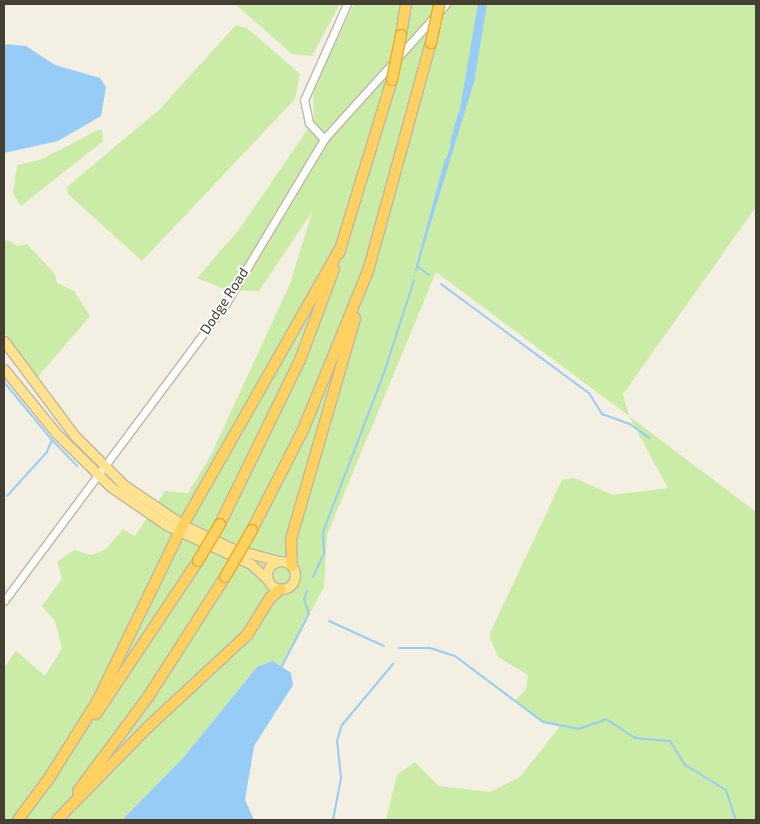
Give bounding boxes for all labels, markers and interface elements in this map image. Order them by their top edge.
street label: Dodge Road [196,265,252,337]

